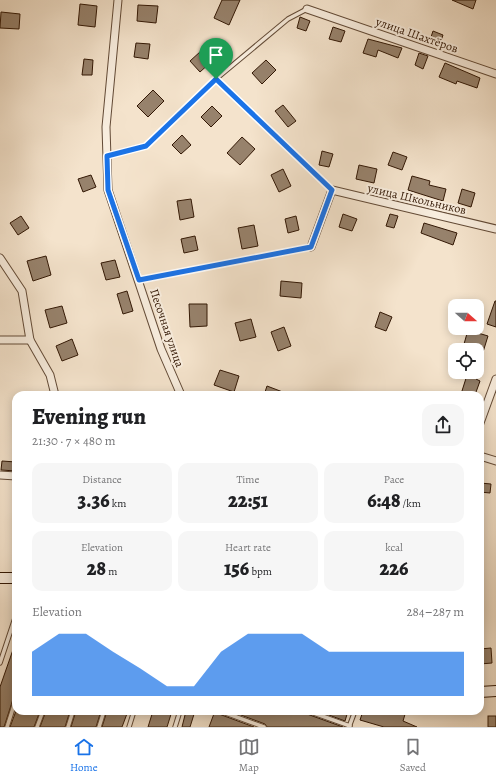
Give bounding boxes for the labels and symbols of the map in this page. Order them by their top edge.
street label: улица Шахтёров [373,13,460,57]
pin [199,38,233,79]
street label: улица Школьников [365,180,468,218]
street label: Песочная улица [146,287,188,370]
north arrow [448,299,484,335]

